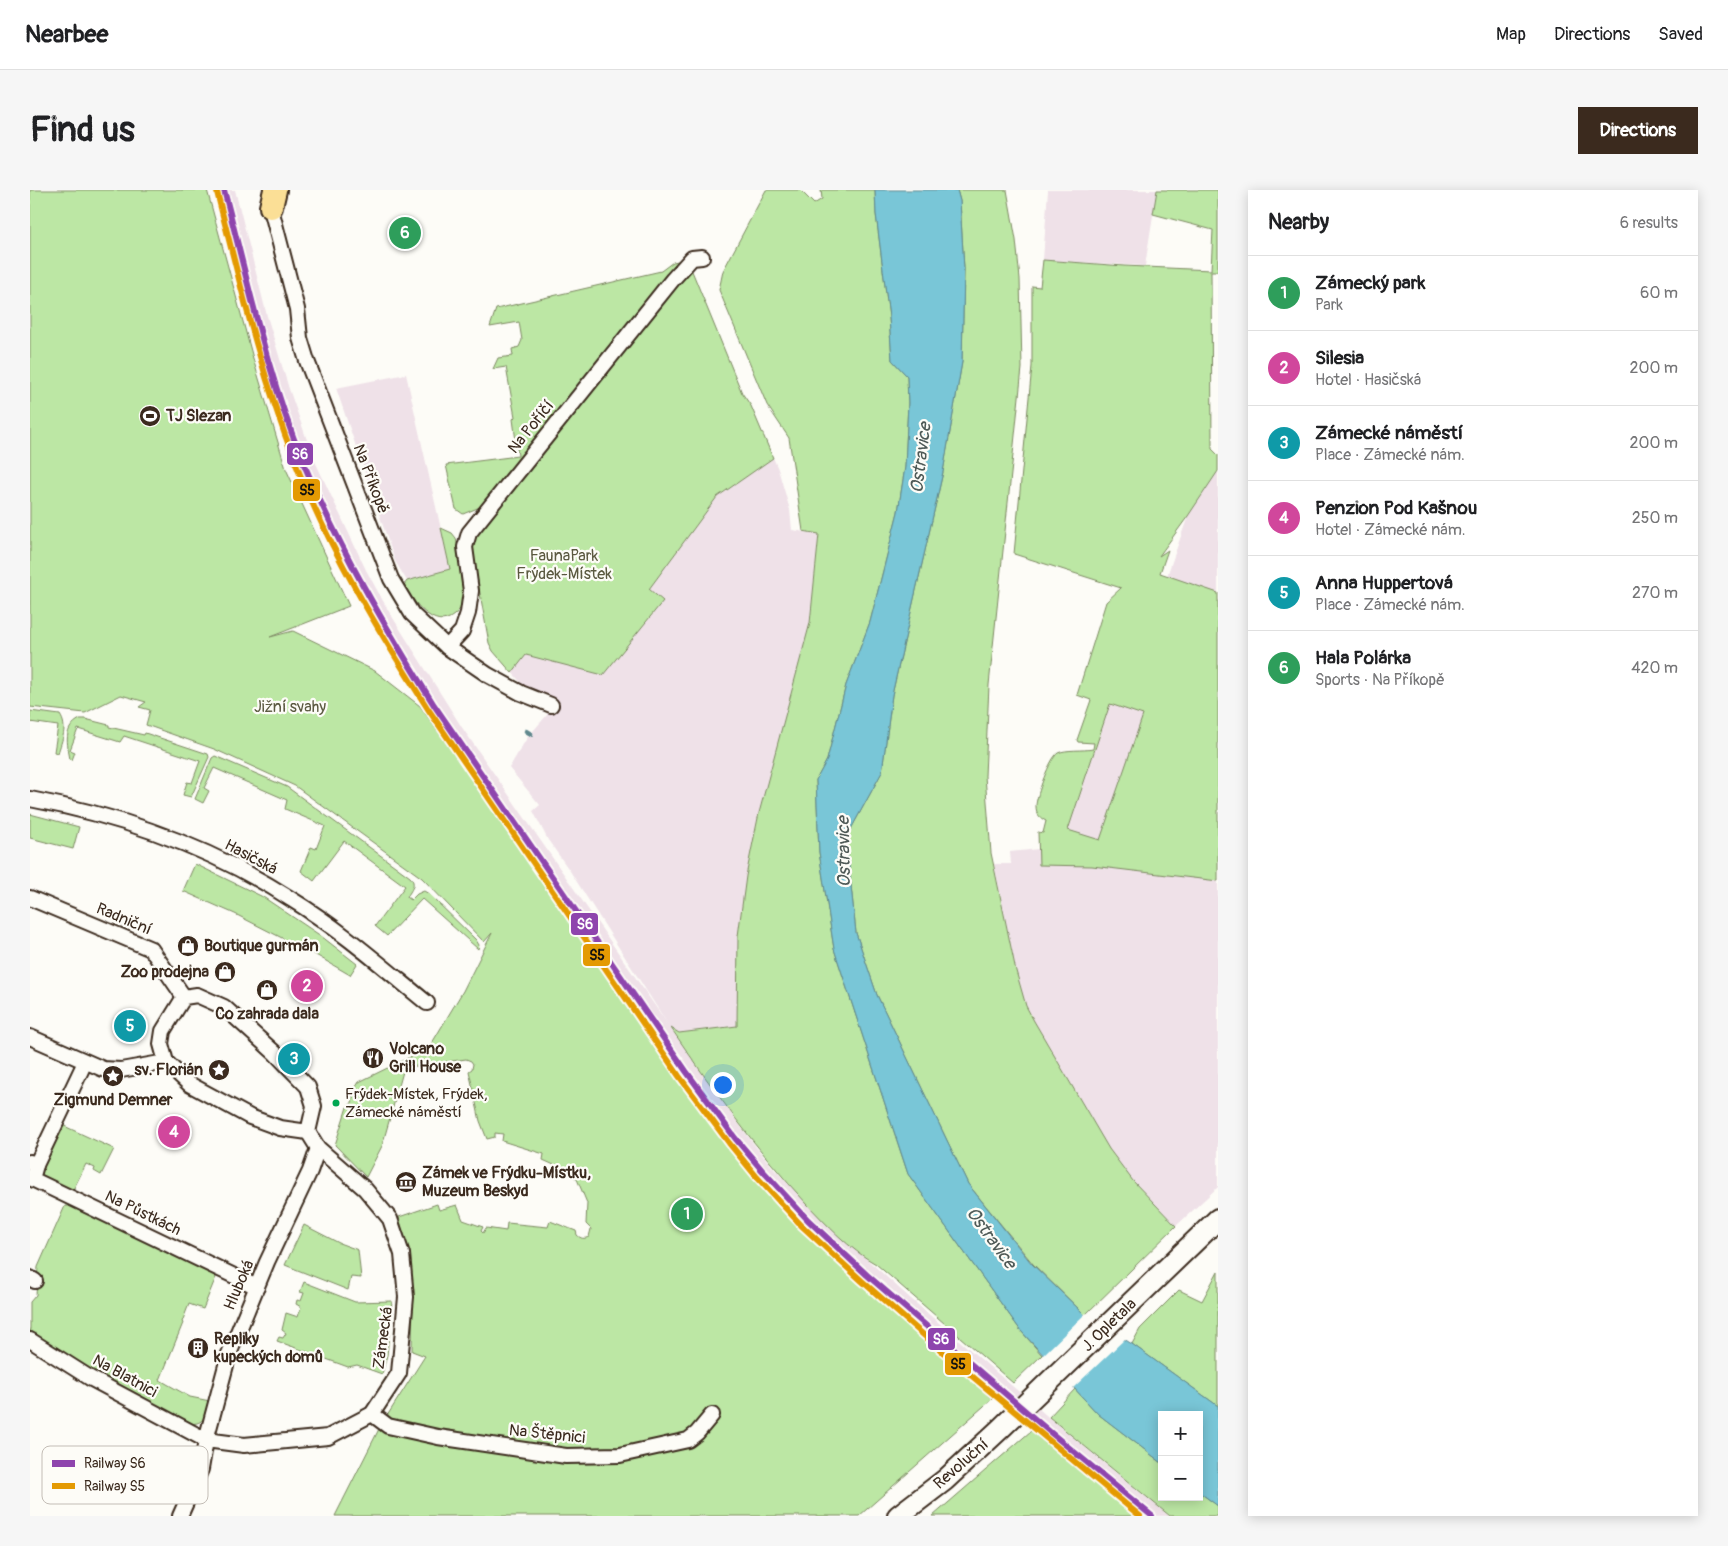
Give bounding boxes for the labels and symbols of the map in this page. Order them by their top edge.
pin: 6 [389,214,421,252]
street label: Na Poříčí [504,396,558,458]
sports icon: TJ Slezan [138,404,162,428]
place label: TJ Slezan [165,406,231,426]
water label: Ostravice [905,419,937,495]
street label: Na Příkopě [349,441,393,517]
line badge: S6 [286,442,314,466]
text: S6 [292,446,308,463]
line badge: S5 [292,478,321,502]
text: S5 [299,482,315,499]
park label: FaunaPark Frýdek-Místek [516,546,612,584]
park label: Jižní svahy [254,697,326,717]
water label: Ostravice [832,814,856,888]
street label: Hasičská [221,835,281,879]
street label: Radniční [93,898,155,940]
line badge: S6 [570,912,599,936]
text: S6 [577,916,593,933]
shop icon: Boutique gurmán [176,934,200,958]
place label: Boutique gurmán [204,936,318,956]
line badge: S5 [582,943,611,967]
text: S5 [589,947,605,964]
shop icon: Zoo prodejna [213,960,237,984]
place label: Zoo prodejna [120,962,210,982]
pin: 2 [291,967,323,1005]
shop icon: Co zahrada dala [255,978,279,1002]
place label: Co zahrada dala [215,1004,319,1024]
pin: 5 [114,1007,146,1045]
place label: Volcano Grill House [389,1039,462,1077]
pin: 3 [278,1040,310,1078]
restaurant icon: Volcano Grill House [361,1046,385,1070]
place icon: sv. Florián [207,1058,231,1082]
place label: sv. Florián [135,1060,203,1080]
place icon: Zigmund Demner [101,1064,125,1088]
your location [710,1072,736,1098]
place label: Frýdek-Místek, Frýdek, Zámecké náměstí [345,1085,488,1122]
place label: Zigmund Demner [53,1090,173,1110]
marker: Frýdek-Místek, Frýdek, Zámecké náměstí [331,1098,341,1108]
pin: 4 [158,1113,190,1151]
place label: Zámek ve Frýdku-Místku, Muzeum Beskyd [422,1163,591,1201]
museum icon: Zámek ve Frýdku-Místku, Muzeum Beskyd [394,1170,418,1194]
street label: Na Půstkách [102,1186,184,1240]
pin: 1 [671,1195,703,1233]
water label: Ostravice [961,1203,1022,1275]
street label: Hluboká [220,1257,258,1313]
street label: J. Opletala [1077,1294,1141,1356]
street label: Zámecká [369,1306,397,1370]
line badge: S6 [927,1327,956,1351]
place label: Repliky kupeckých domů [213,1329,323,1367]
text: S6 [933,1331,949,1348]
building icon: Repliky kupeckých domů [186,1336,210,1360]
street label: Na Blatnici [89,1350,161,1402]
line badge: S5 [944,1352,972,1376]
text: S5 [950,1356,966,1373]
street label: Na Štěpnici [508,1419,586,1448]
street label: Revoluční [929,1435,993,1493]
legend [42,1446,208,1504]
text: Railway S6 [84,1455,146,1472]
text: Railway S5 [84,1478,145,1495]

